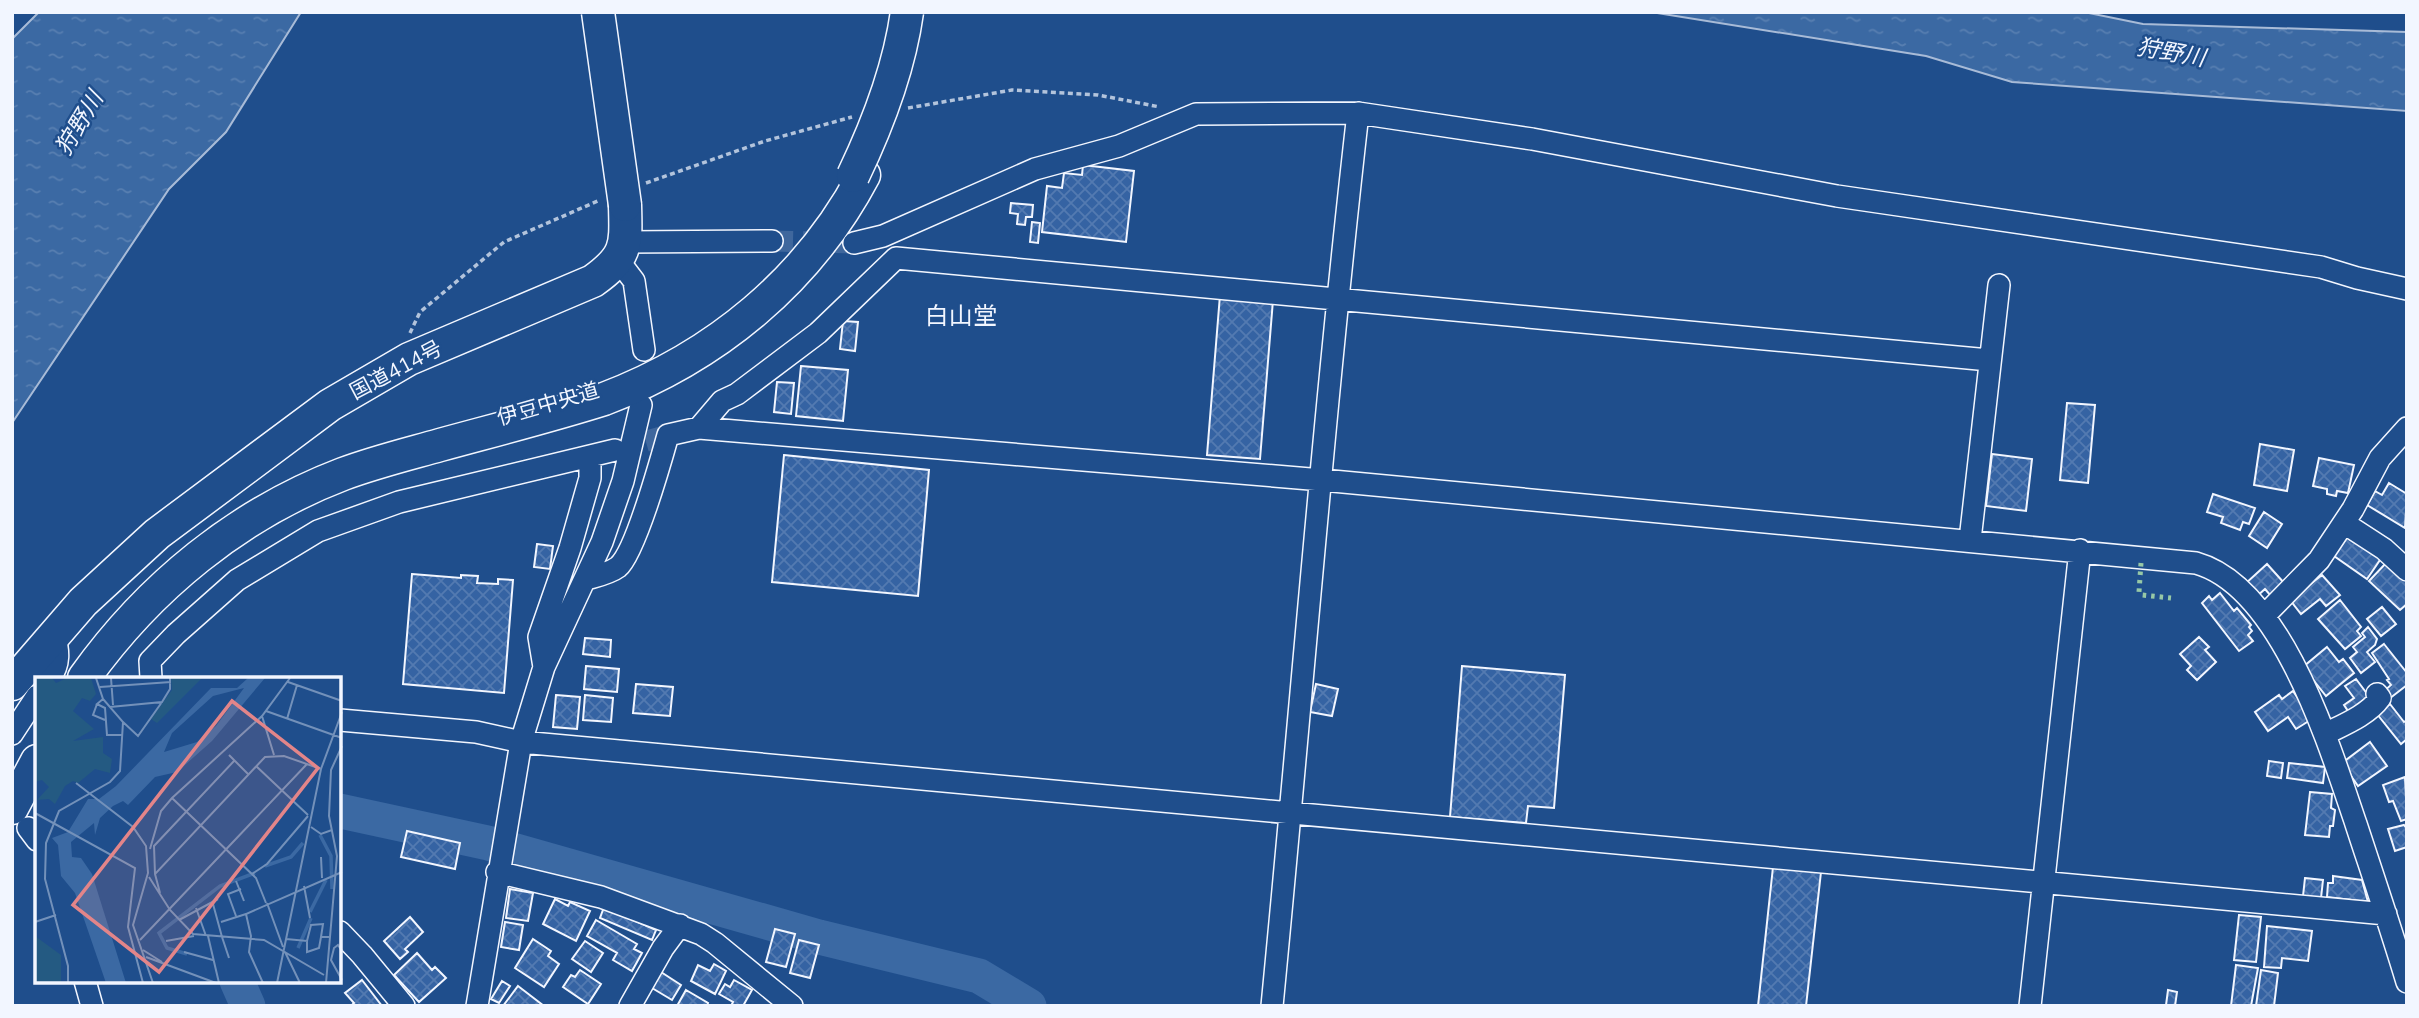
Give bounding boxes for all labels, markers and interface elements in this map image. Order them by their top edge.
water label: 狩野川 [2135,31,2211,72]
water label: 狩野川 [48,83,110,160]
district label: 白山堂 [925,300,997,330]
street label: 国道414号 [345,334,446,404]
street label: 伊豆中央道 [494,376,602,430]
inset map [35,677,341,983]

